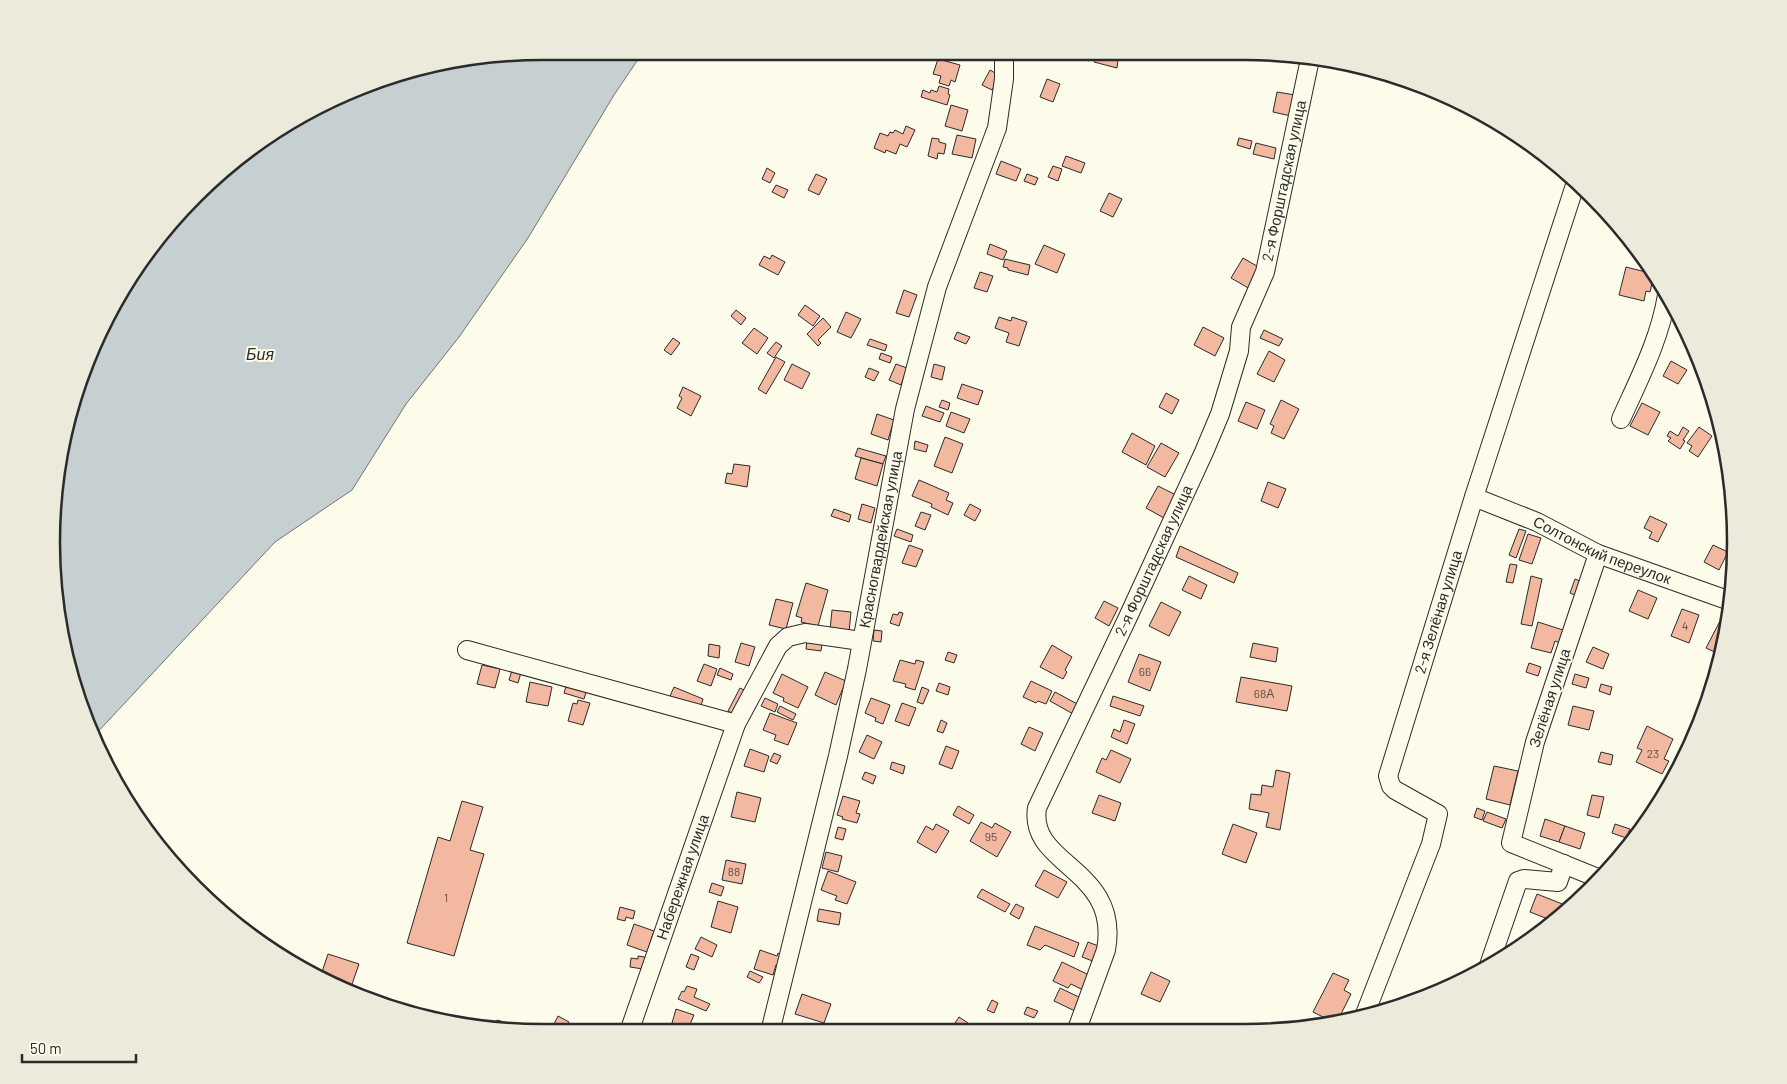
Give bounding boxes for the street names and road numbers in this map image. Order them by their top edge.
street label: 2-я Форштадская улица [1258,98,1309,263]
street label: Красногвардейская улица [855,449,905,629]
street label: 2-я Форштадская улица [1110,481,1196,639]
street label: Солтонский переулок [1530,512,1674,587]
street label: 2-я Зелёная улица [1410,547,1465,676]
street label: Зелёная улица [1525,645,1574,749]
street label: Набережная улица [652,811,712,942]

